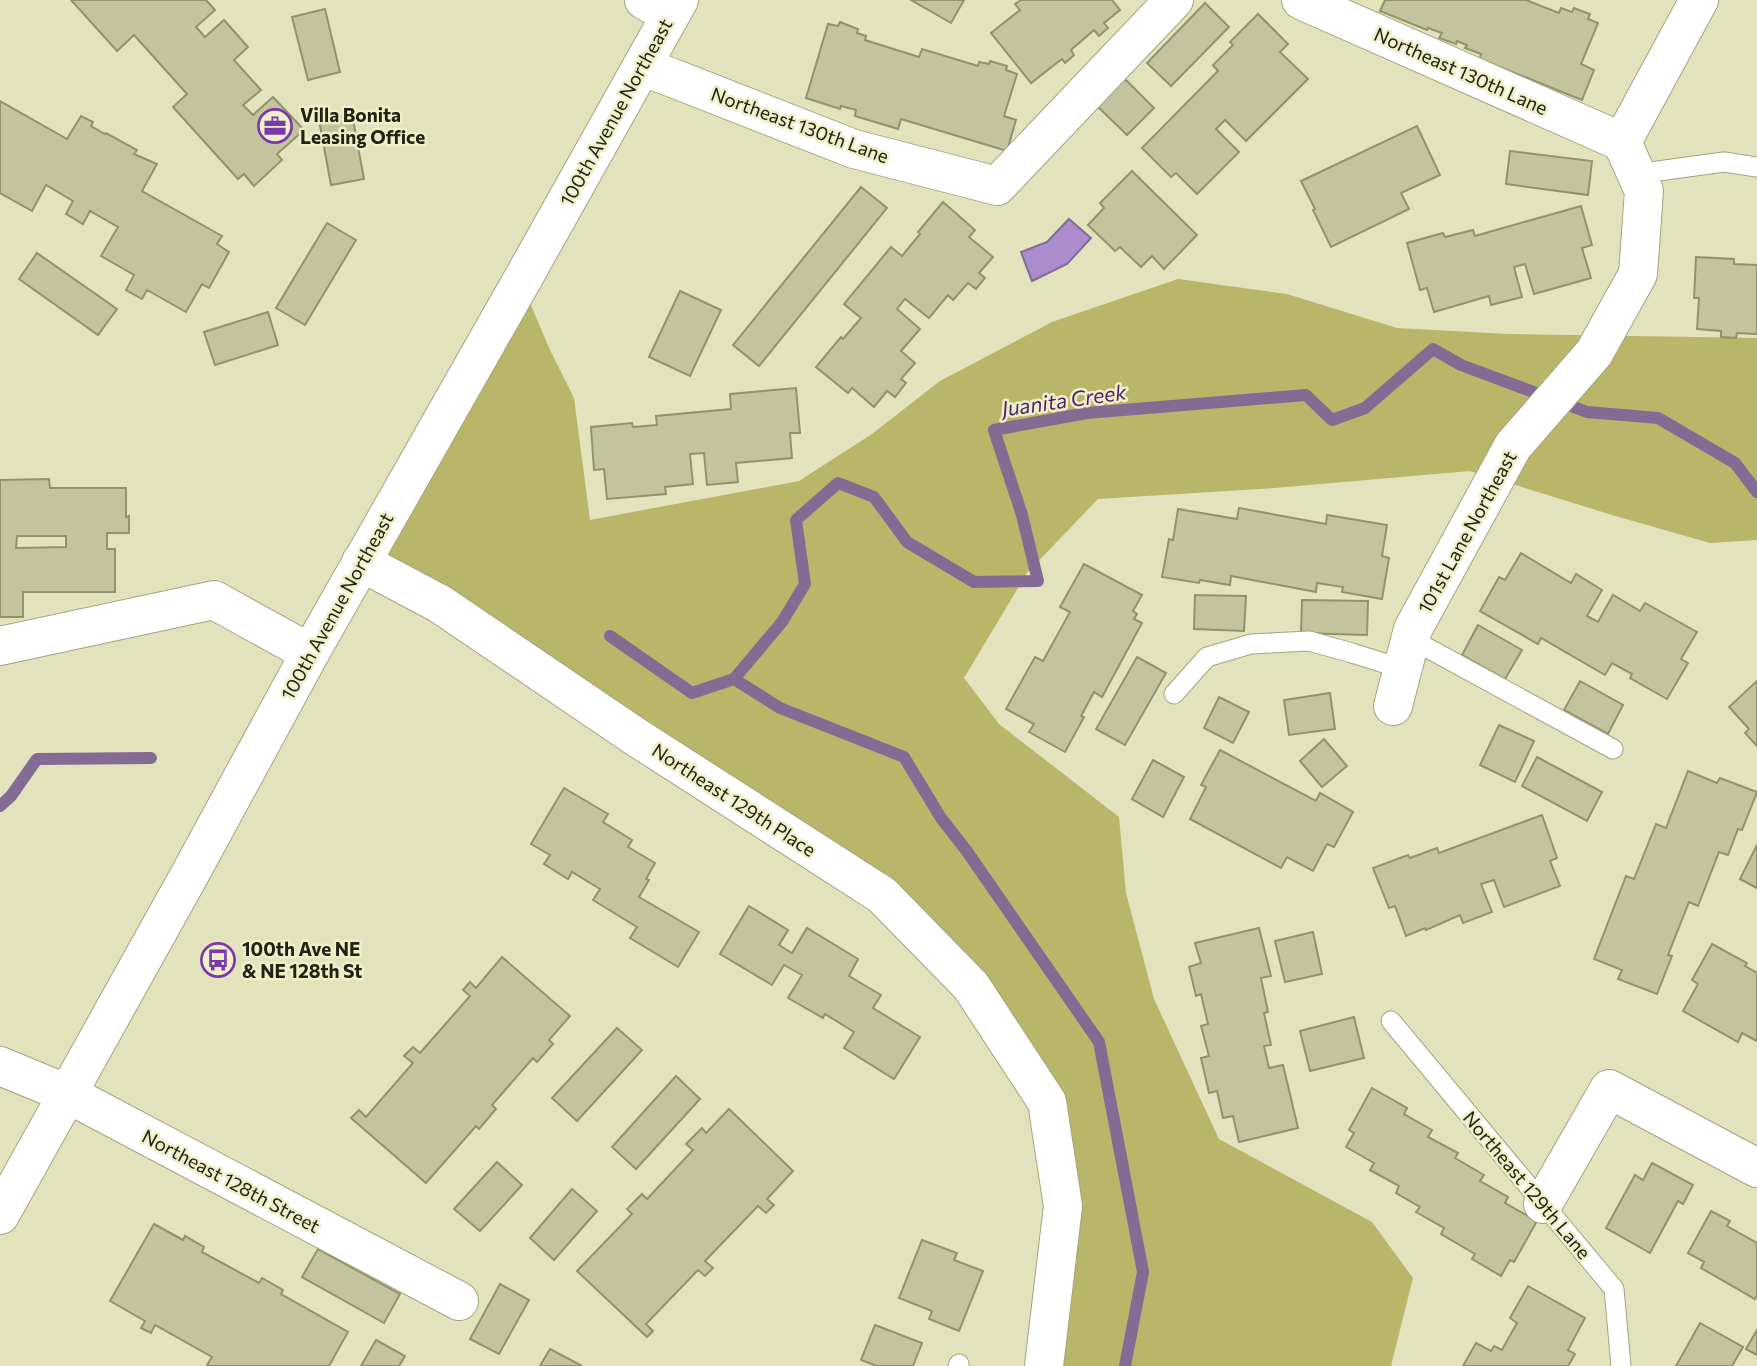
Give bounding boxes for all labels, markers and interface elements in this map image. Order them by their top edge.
street label: 100th Avenue Northeast [554,14,677,209]
street label: Northeast 130th Lane [1371,22,1551,119]
street label: Northeast 130th Lane [708,82,892,167]
place label: Villa Bonita Leasing Office [300,103,425,148]
office icon: Villa Bonita Leasing Office [256,107,294,145]
water label: Juanita Creek [998,378,1128,421]
street label: 101st Lane Northeast [1412,446,1521,617]
street label: 100th Avenue Northeast [275,508,398,703]
street label: Northeast 129th Place [648,738,820,861]
place label: 100th Ave NE & NE 128th St [242,937,362,982]
bus stop icon: 100th Ave NE & NE 128th St [199,941,237,979]
street label: Northeast 129th Lane [1459,1106,1596,1263]
street label: Northeast 128th Street [138,1124,324,1237]

